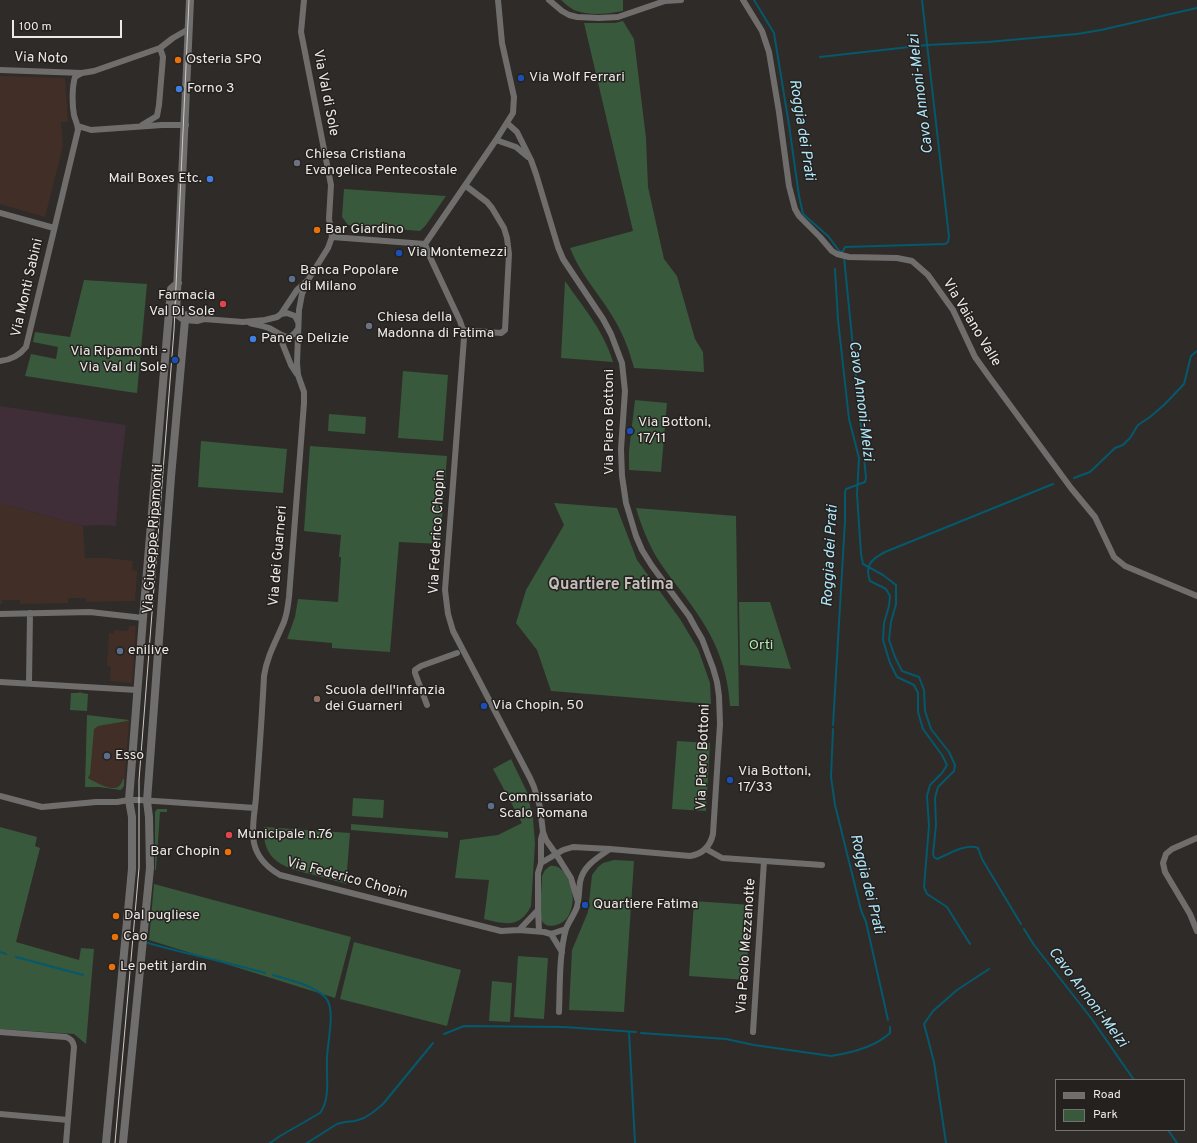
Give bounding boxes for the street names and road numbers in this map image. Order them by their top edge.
street label: Via Val di Sole [308,48,342,138]
street label: Via Noto [14,50,68,68]
street label: Via Monti Sabini [9,237,47,339]
street label: Via Vaiano Valle [938,276,1004,370]
street label: Via Piero Bottoni [602,369,618,475]
street label: Via Giuseppe Ripamonti [140,464,168,614]
street label: Via Federico Chopin [426,469,450,595]
street label: Via dei Guarneri [266,505,292,607]
street label: Via Piero Bottoni [694,704,714,810]
street label: Via Federico Chopin [285,855,409,903]
street label: Via Paolo Mezzanotte [734,878,760,1014]

